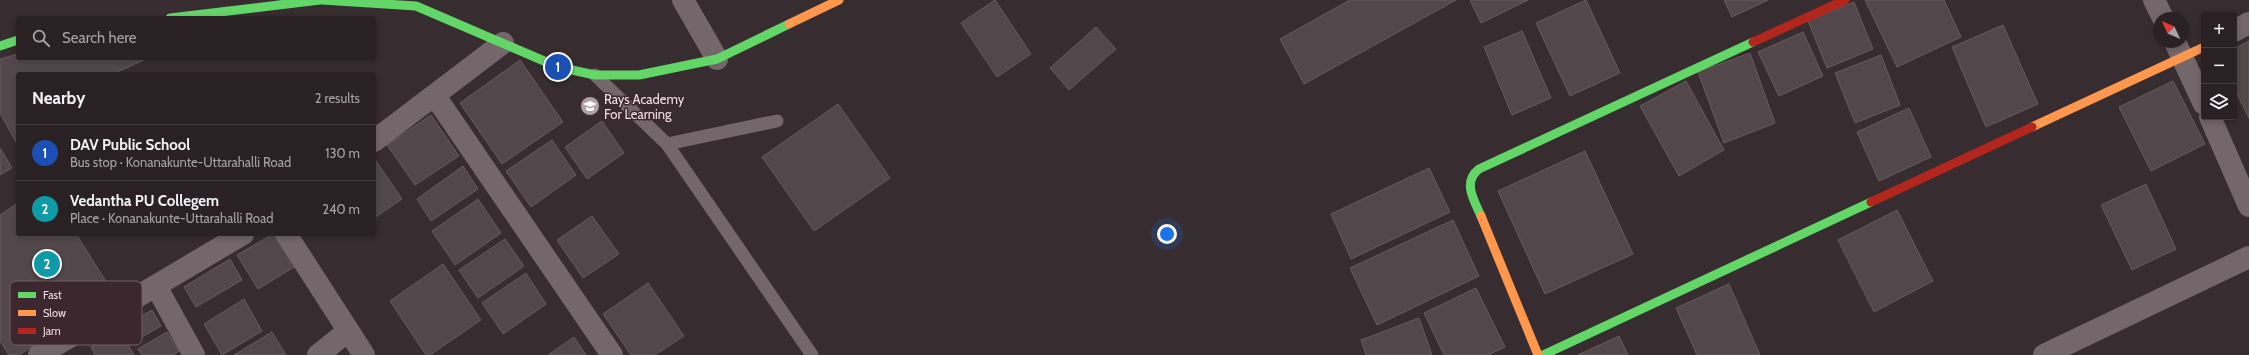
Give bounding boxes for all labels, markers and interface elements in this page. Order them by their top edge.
north arrow [2153,12,2189,48]
map controls [2201,12,2237,120]
button: + [2201,12,2237,48]
search box [16,16,376,60]
icon: search [30,27,52,49]
text: Search here [62,29,137,47]
button: − [2201,48,2237,84]
pin: 1 [545,52,571,82]
button: layers [2201,84,2237,120]
text: Nearby [32,88,85,108]
text: 2 results [315,90,360,106]
place label: Rays Academy For Learning [604,91,685,122]
school or university icon: Rays Academy For Learning [579,95,601,117]
text: DAV Public School [70,136,190,154]
text: 1 [43,145,47,161]
text: 130 m [325,145,360,161]
text: Bus stop · Konanakunte-Uttarahalli Road [70,154,291,170]
text: Vedantha PU Collegem [70,192,219,210]
text: 2 [42,201,48,217]
text: 240 m [322,201,360,217]
text: Place · Konanakunte-Uttarahalli Road [70,210,273,226]
your location [1157,224,1177,244]
pin: 2 [34,249,60,279]
legend [10,281,142,345]
text: Fast [43,288,62,302]
text: Slow [43,306,66,320]
text: Jam [42,324,61,338]

